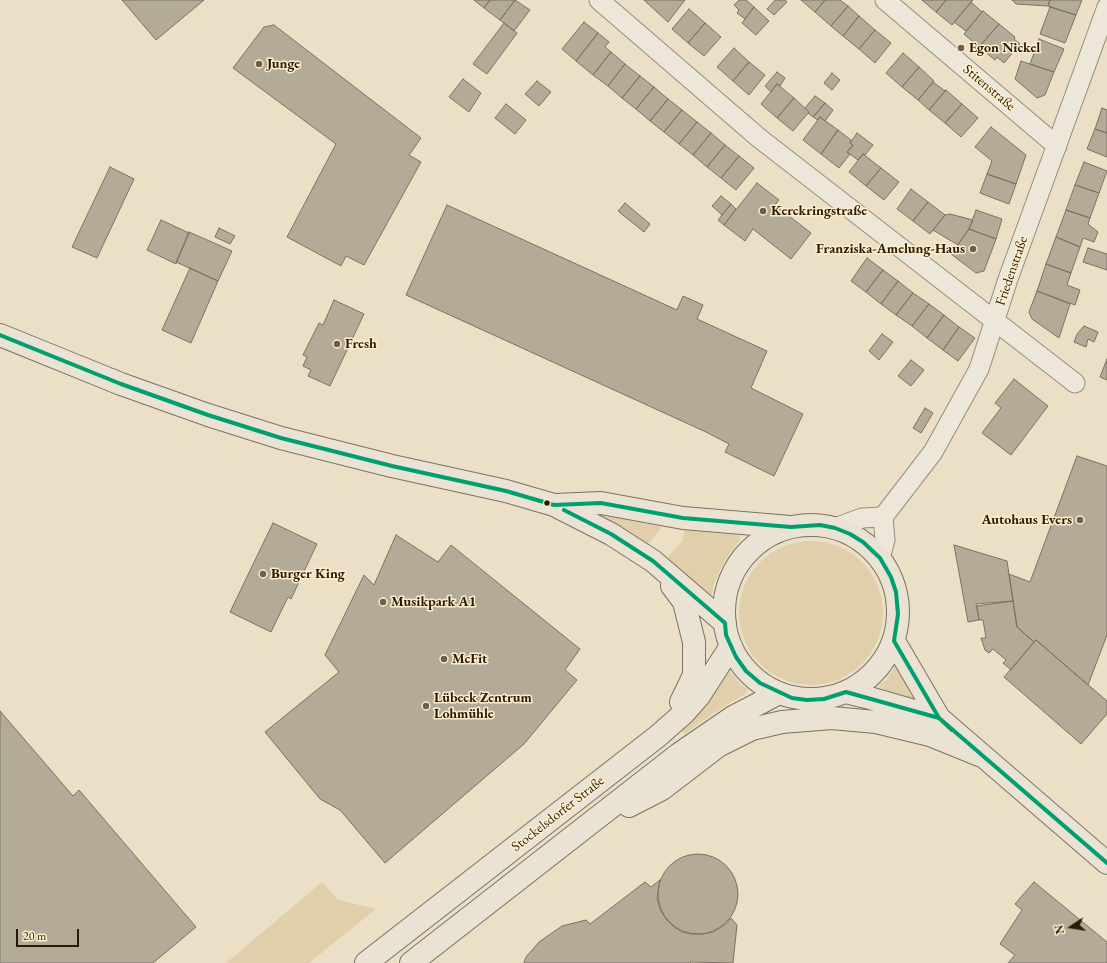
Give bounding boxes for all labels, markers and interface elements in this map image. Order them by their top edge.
place label: Egon Nickel [969,40,1040,56]
marker: Egon Nickel [956,43,966,53]
place label: Junge [267,56,300,72]
marker: Junge [254,59,264,69]
street label: Stitenstraße [959,61,1019,115]
place label: Kerckringstraße [771,203,867,219]
marker: Kerckringstraße [758,206,768,216]
street label: Friedenstraße [992,234,1032,308]
place label: Franziska-Amelung-Haus [816,241,965,257]
marker: Franziska-Amelung-Haus [968,244,978,254]
place label: Fresh [345,336,377,352]
marker: Fresh [332,339,342,349]
unlabelled marker [542,498,552,508]
place label: Autohaus Evers [981,512,1072,528]
marker: Autohaus Evers [1075,515,1085,525]
place label: Burger King [271,566,345,582]
marker: Burger King [258,569,268,579]
place label: Musikpark A1 [391,594,476,610]
marker: Musikpark A1 [378,597,388,607]
place label: McFit [452,651,487,667]
marker: McFit [439,654,449,664]
place label: Lübeck Zentrum Lohmühle [434,690,532,722]
marker: Lübeck Zentrum Lohmühle [421,701,431,711]
street label: Stockelsdorfer Straße [508,773,608,855]
north arrow [1051,907,1091,947]
scale bar [18,921,81,947]
text: N [1051,924,1067,935]
text: 20 m [23,928,46,944]

